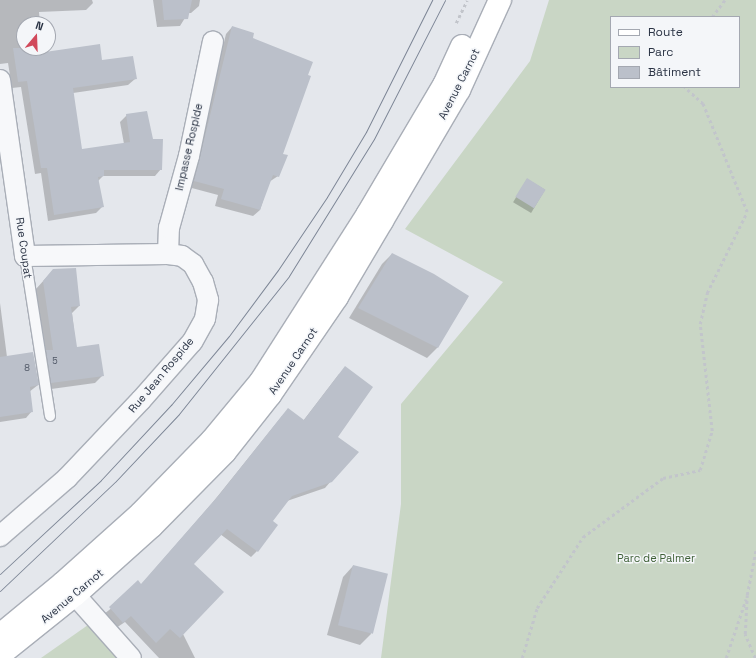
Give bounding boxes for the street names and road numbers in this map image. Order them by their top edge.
street label: Avenue Carnot [436,46,482,122]
street label: Impasse Rospide [173,102,205,192]
street label: Rue Coupat [13,217,35,279]
street label: Avenue Carnot [266,325,320,397]
street label: Rue Jean Rospide [126,335,196,415]
street label: Avenue Carnot [38,566,106,626]

